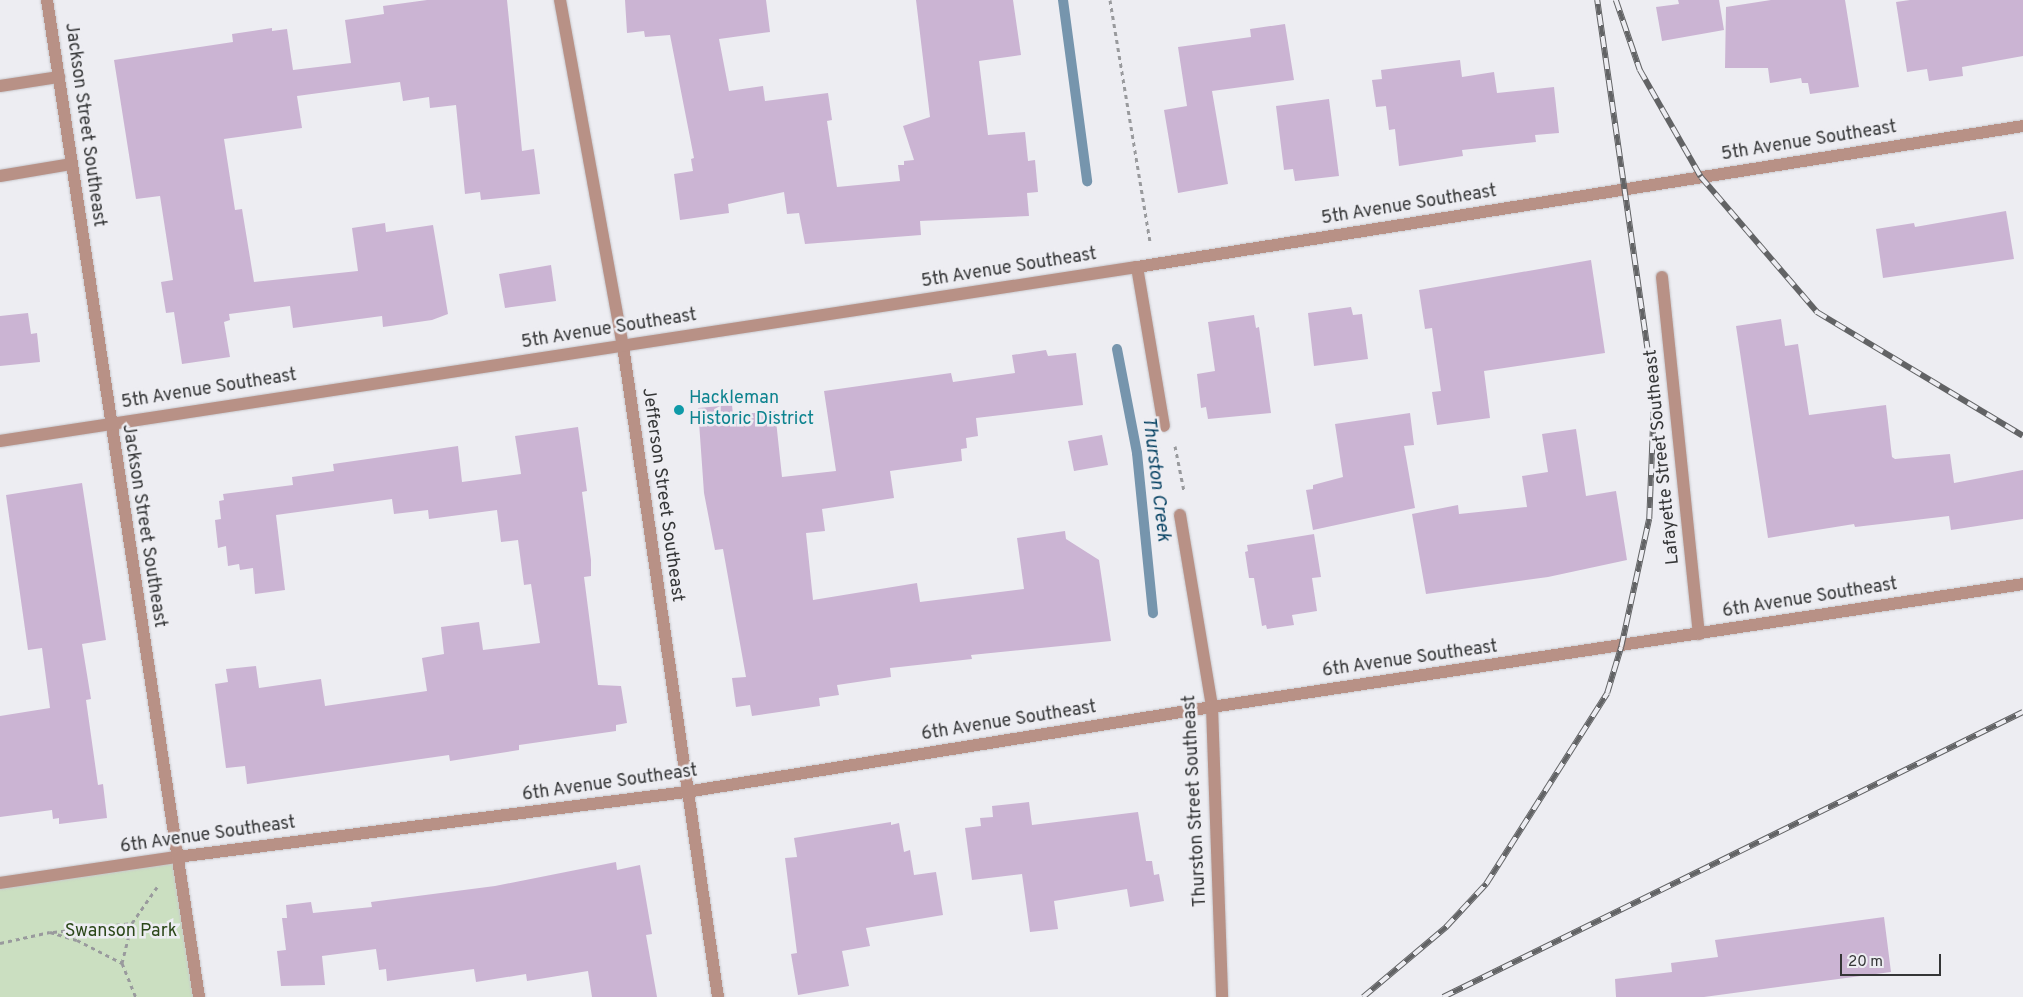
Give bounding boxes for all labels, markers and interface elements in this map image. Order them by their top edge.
street label: Jackson Street Southeast [59,22,109,228]
street label: 5th Avenue Southeast [1719,117,1899,167]
street label: 5th Avenue Southeast [1319,181,1499,231]
street label: 5th Avenue Southeast [919,244,1099,294]
street label: 5th Avenue Southeast [519,305,699,355]
street label: Lafayette Street Southeast [1641,348,1685,566]
street label: 5th Avenue Southeast [119,365,299,415]
street label: Jefferson Street Southeast [636,386,688,604]
place label: Hackleman Historic District [689,389,814,432]
marker: Hackleman Historic District [673,404,685,416]
water label: Thurston Creek [1136,415,1174,543]
street label: Jackson Street Southeast [116,423,170,629]
street label: 6th Avenue Southeast [1721,574,1899,624]
street label: 6th Avenue Southeast [1321,637,1499,683]
street label: Thurston Street Southeast [1180,694,1212,908]
street label: 6th Avenue Southeast [920,697,1098,747]
street label: 6th Avenue Southeast [521,761,699,807]
street label: 6th Avenue Southeast [119,813,297,859]
park label: Swanson Park [65,921,177,943]
scale bar [1843,944,1944,976]
text: 20 m [1848,953,1883,972]

